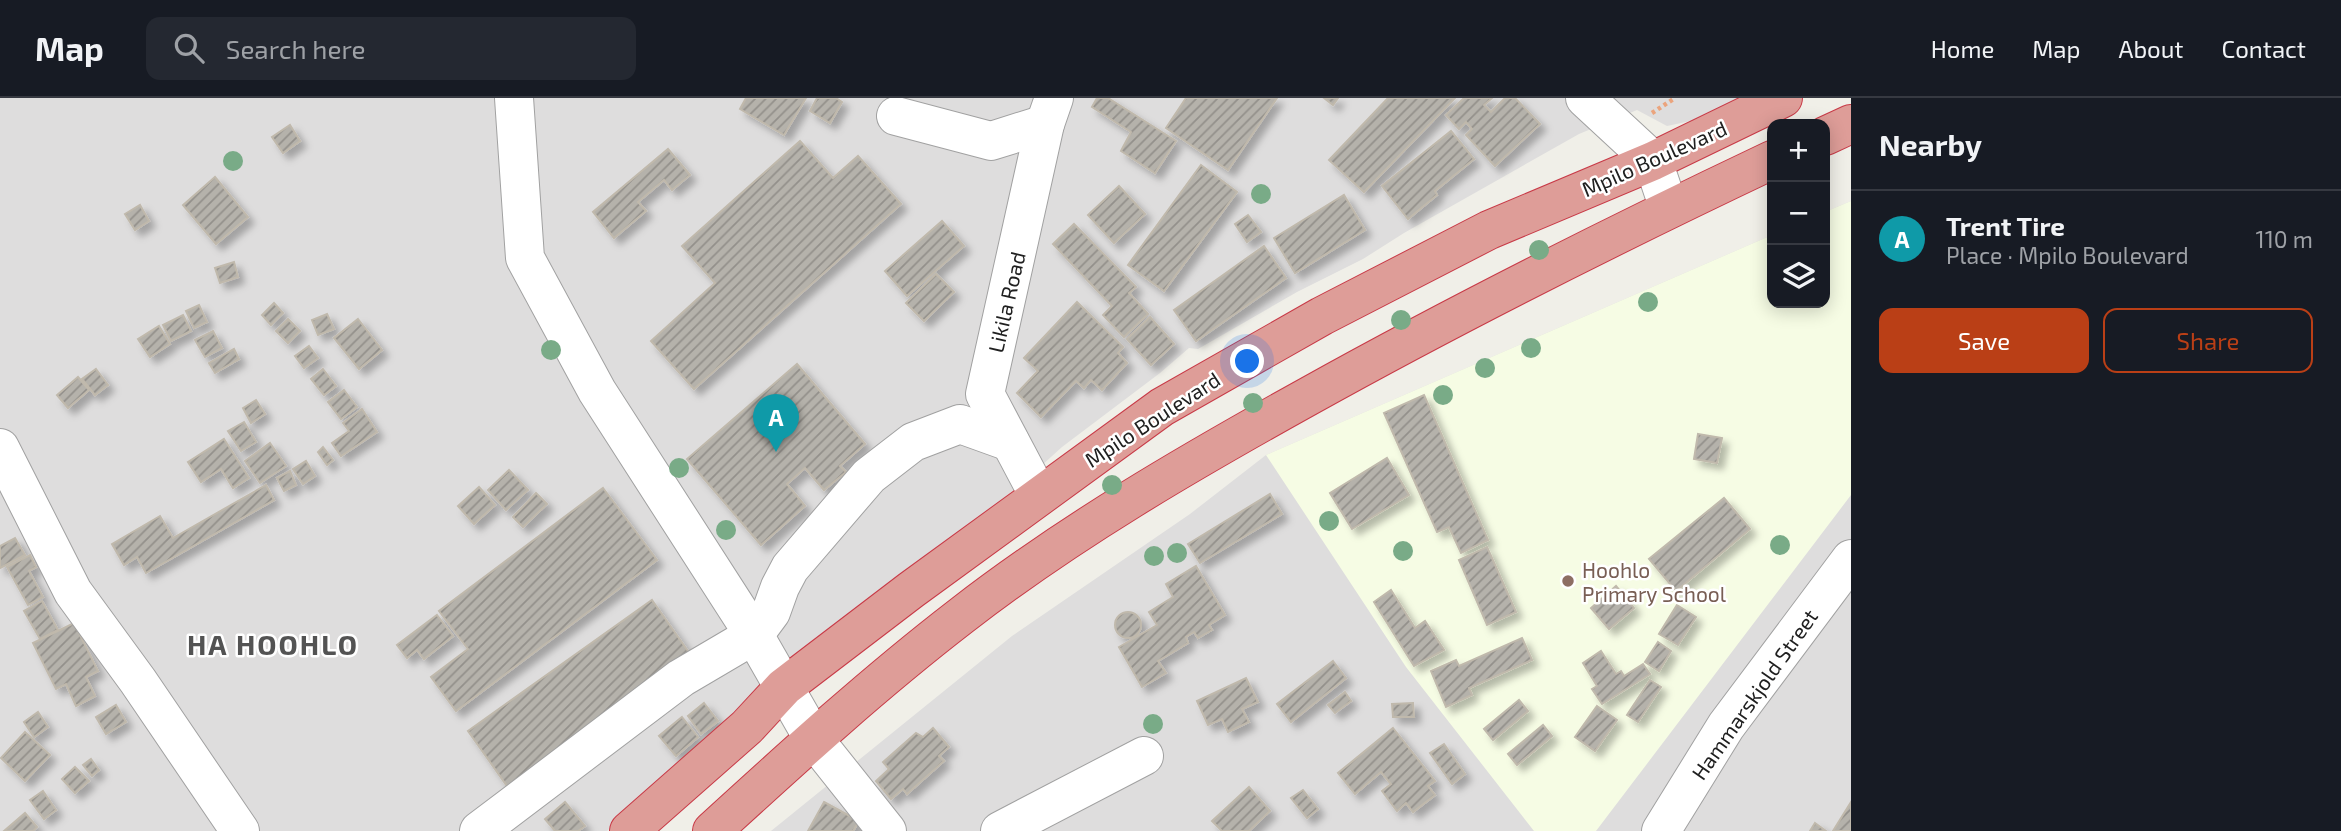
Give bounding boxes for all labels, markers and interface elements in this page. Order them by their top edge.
search box [146,17,636,80]
text: Map [35,28,104,68]
icon: search [170,29,208,67]
text: Search here [226,33,365,64]
text: Home [1931,34,1994,63]
text: Map [2032,34,2080,63]
text: About [2118,34,2184,63]
text: Contact [2222,34,2306,63]
street label: Mpilo Boulevard [1578,115,1730,201]
map controls [1767,119,1830,308]
button: + [1767,119,1830,182]
text: Nearby [1879,126,1982,162]
button: − [1767,182,1830,245]
text: Trent Tire [1946,210,2065,241]
text: A [1894,225,1910,253]
text: 110 m [2256,225,2313,253]
text: Place · Mpilo Boulevard [1946,241,2189,269]
button: layers [1767,245,1830,308]
street label: Likila Road [982,249,1030,355]
button: Save [1879,308,2089,373]
button: Share [2103,308,2313,373]
your location [1230,344,1264,378]
street label: Mpilo Boulevard [1080,366,1224,472]
pin: A [753,394,799,452]
place label: Hoohlo Primary School [1582,557,1727,606]
marker: Hoohlo Primary School [1560,573,1576,589]
street label: Hammarskjold Street [1686,604,1823,785]
district label: HA HOOHLO [187,627,359,661]

